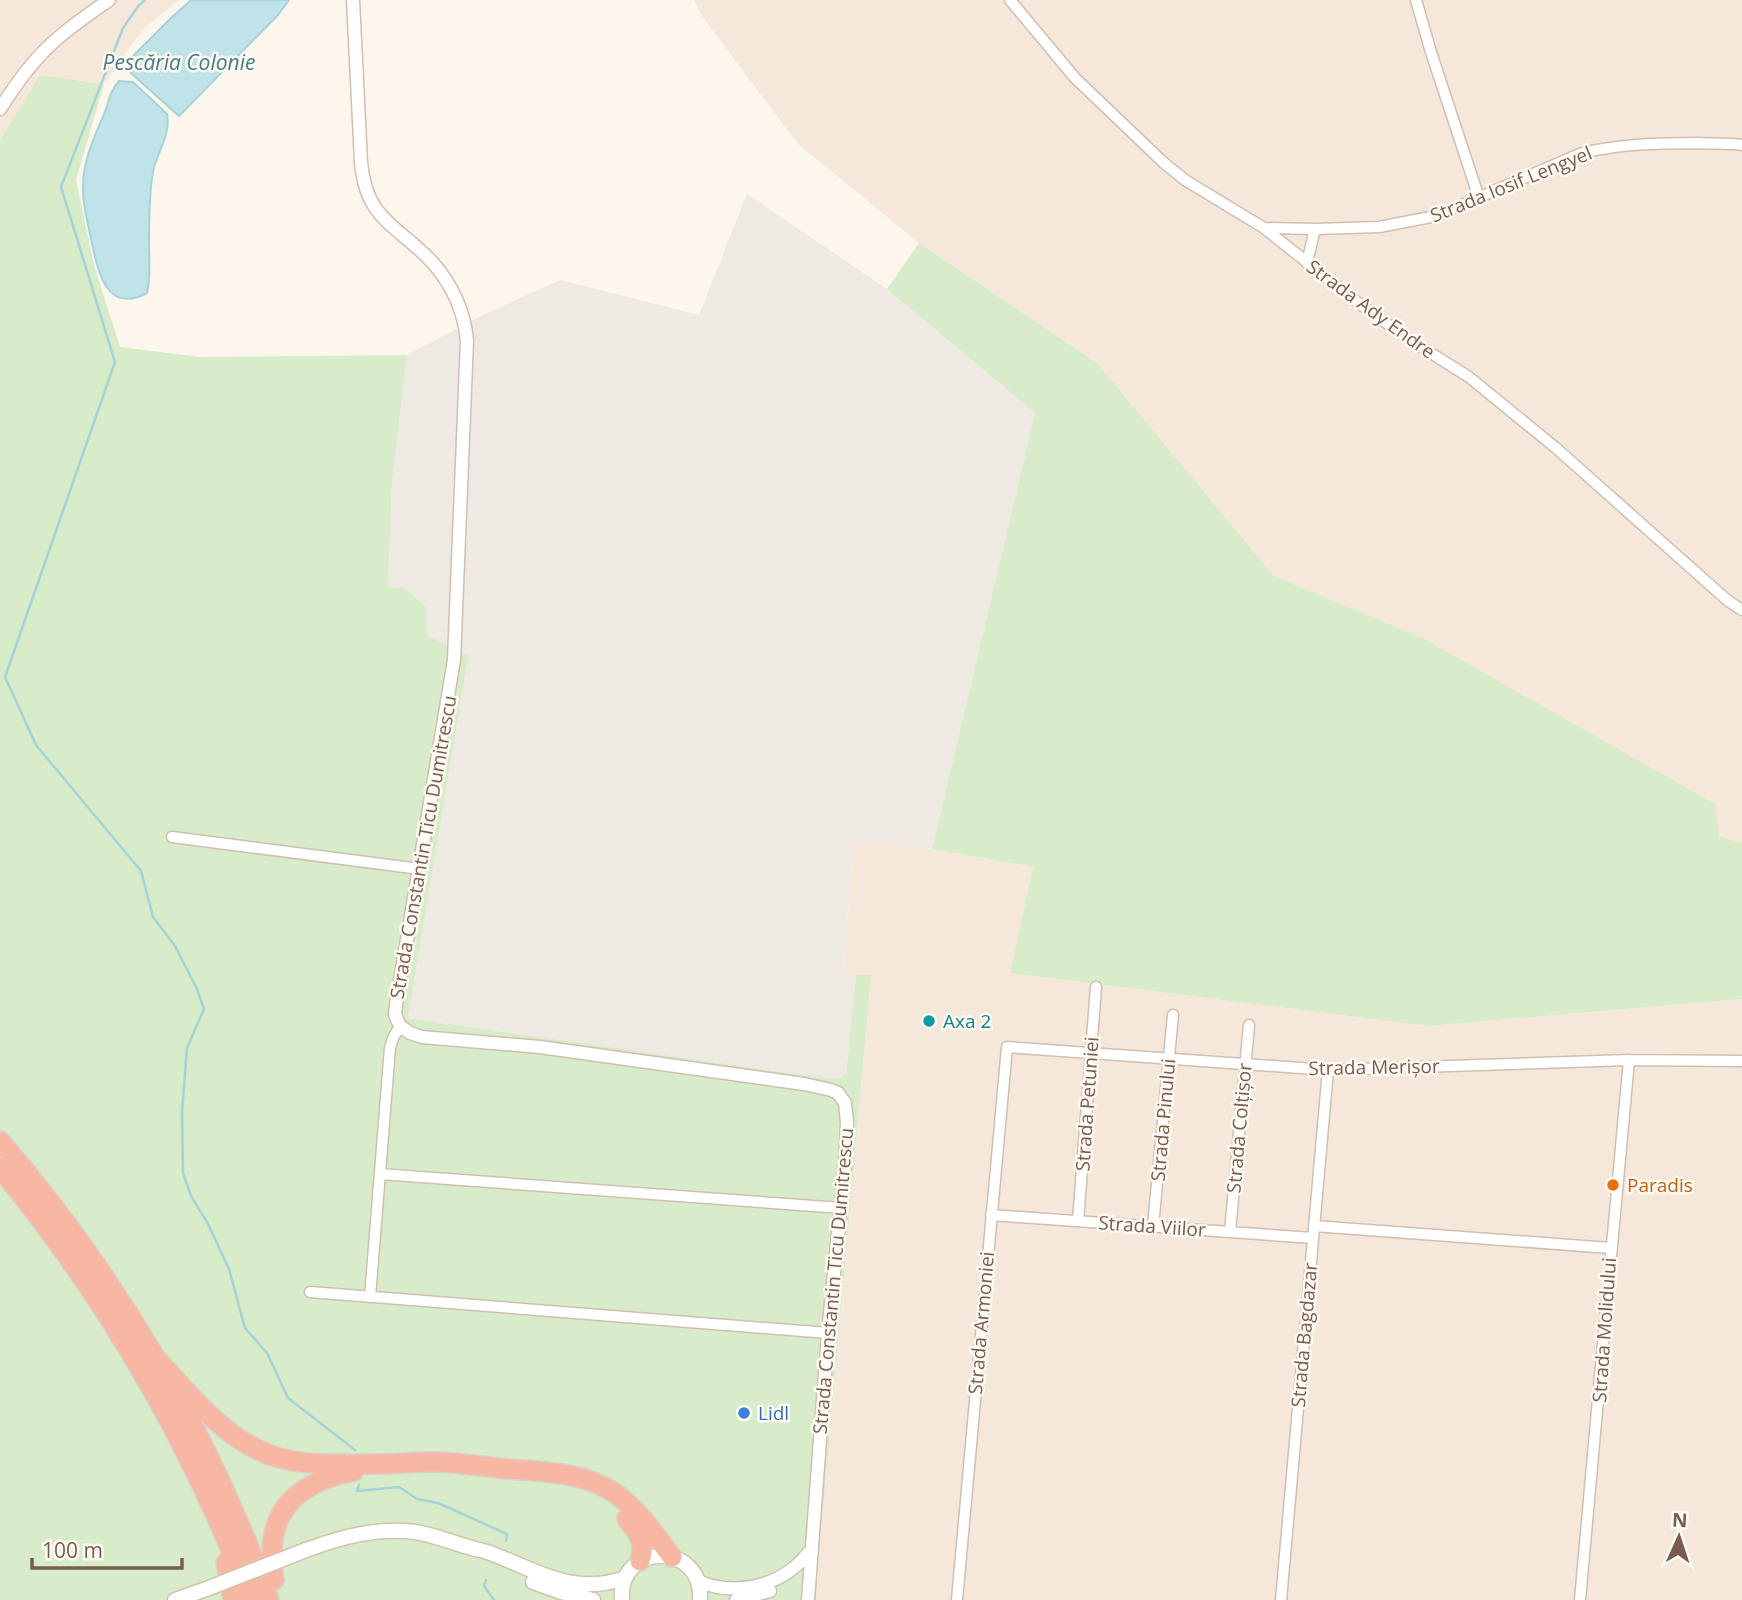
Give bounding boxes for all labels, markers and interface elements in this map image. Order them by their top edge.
water label: Pescăria Colonie [103,48,255,76]
street label: Strada Iosif Lengyel [1426,140,1596,228]
street label: Strada Ady Endre [1301,254,1441,364]
street label: Strada Constantin Ticu Dumitrescu [383,693,463,1001]
place label: Axa 2 [943,1008,991,1034]
marker: Axa 2 [921,1013,937,1029]
street label: Strada Petuniei [1069,1036,1105,1172]
street label: Strada Merișor [1308,1053,1440,1081]
street label: Strada Pinului [1145,1057,1181,1183]
street label: Strada Colțișor [1220,1062,1258,1194]
street label: Strada Constantin Ticu Dumitrescu [807,1127,859,1435]
place label: Paradis [1627,1172,1693,1198]
marker: Paradis [1605,1177,1621,1193]
street label: Strada Viilor [1097,1209,1207,1243]
street label: Strada Armoniei [962,1250,1000,1396]
street label: Strada Molidului [1586,1257,1622,1403]
street label: Strada Bagdazar [1285,1261,1323,1408]
place label: Lidl [758,1400,789,1426]
marker: Lidl [736,1405,752,1421]
north arrow [1644,1502,1714,1572]
text: N [1671,1507,1688,1533]
scale bar [32,1526,182,1570]
text: 100 m [42,1536,103,1564]

